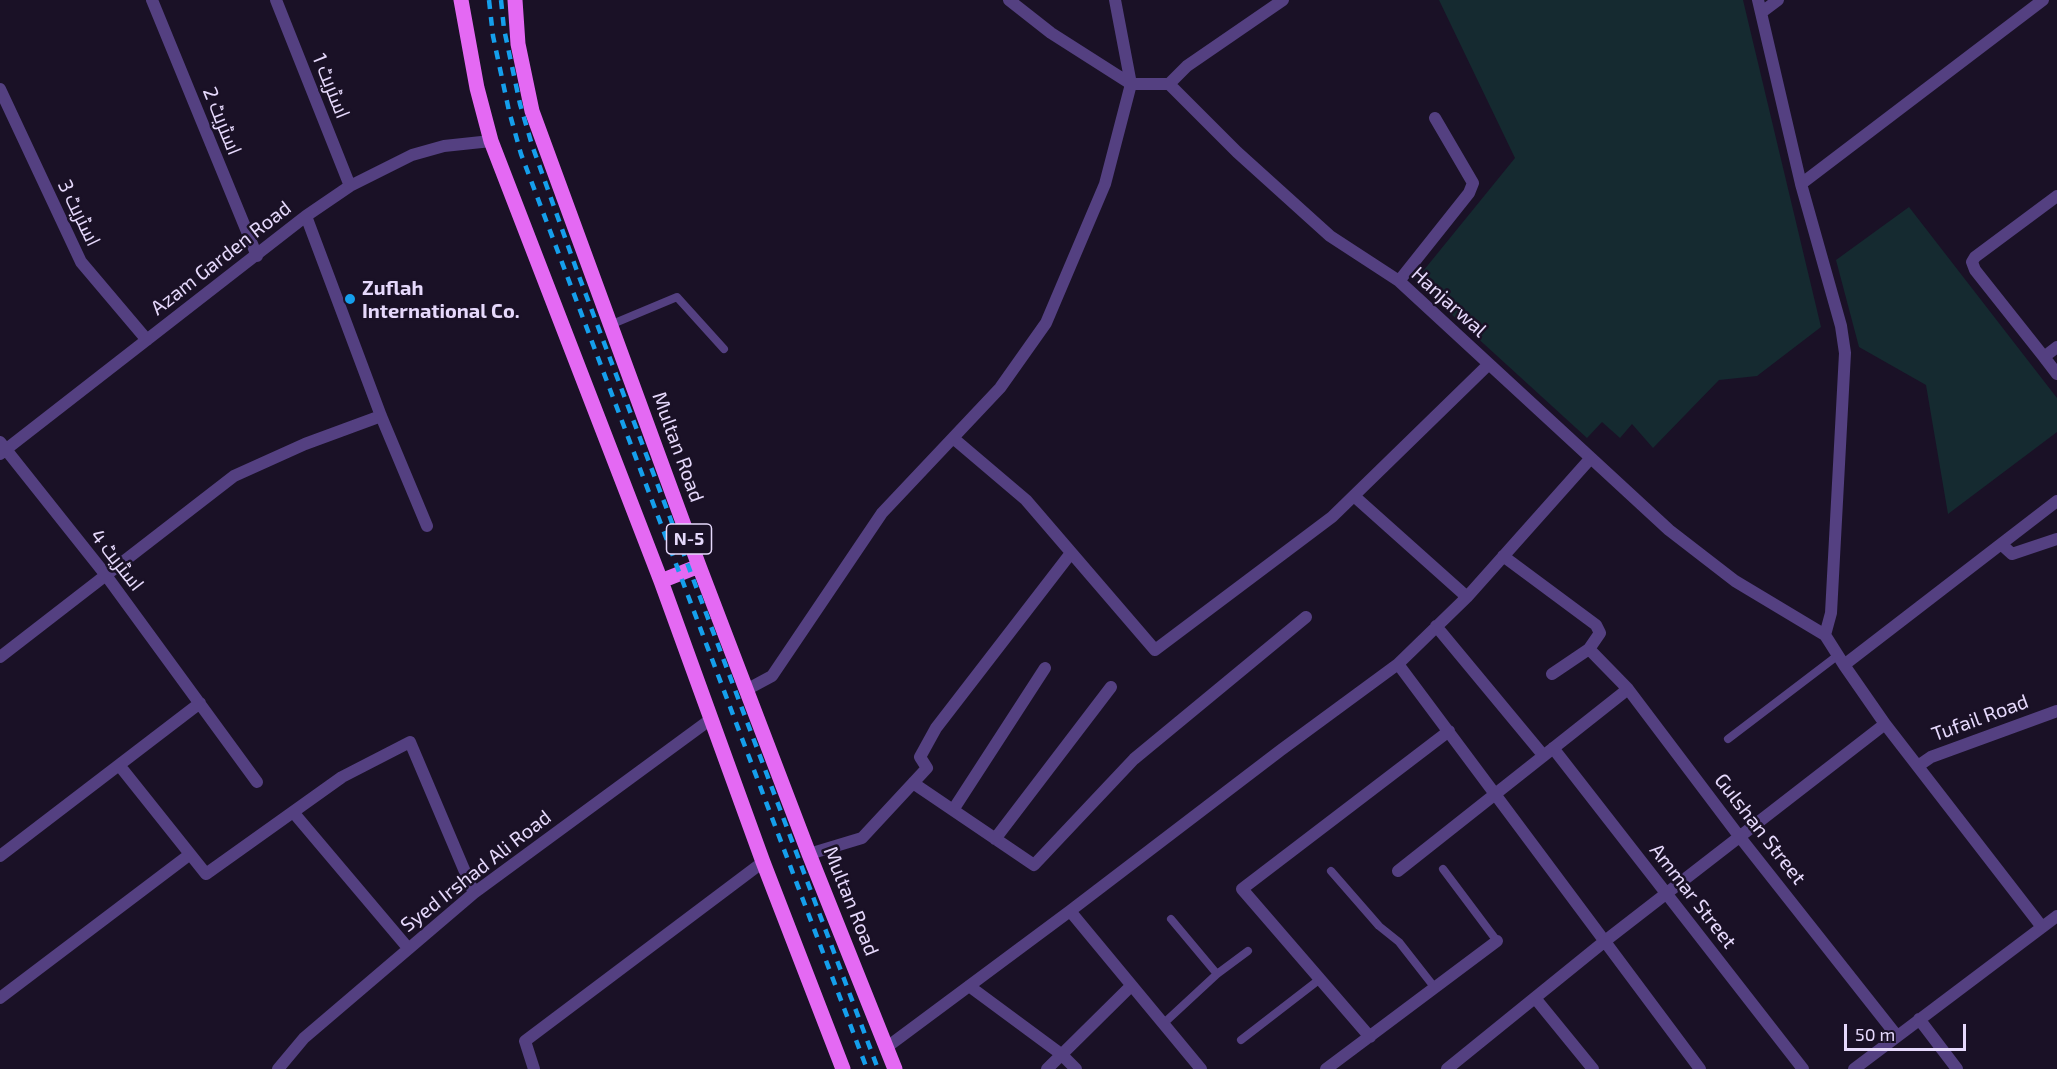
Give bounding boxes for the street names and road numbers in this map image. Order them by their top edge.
street label: اسٹریٹ 1 [307,50,355,122]
street label: اسٹریٹ 2 [198,84,246,158]
street label: اسٹریٹ 3 [53,176,105,250]
street label: Azam Garden Road [146,196,296,320]
street label: Hanjarwal [1406,262,1492,342]
street label: Multan Road [647,389,709,505]
street label: اسٹریٹ 4 [85,524,149,596]
road number: N-5 [666,524,712,554]
street label: Tufail Road [1928,689,2032,747]
street label: Gulshan Street [1709,769,1811,889]
street label: Syed Irshad Ali Road [396,805,556,937]
street label: Ammar Street [1645,839,1741,953]
street label: Multan Road [818,843,884,959]

